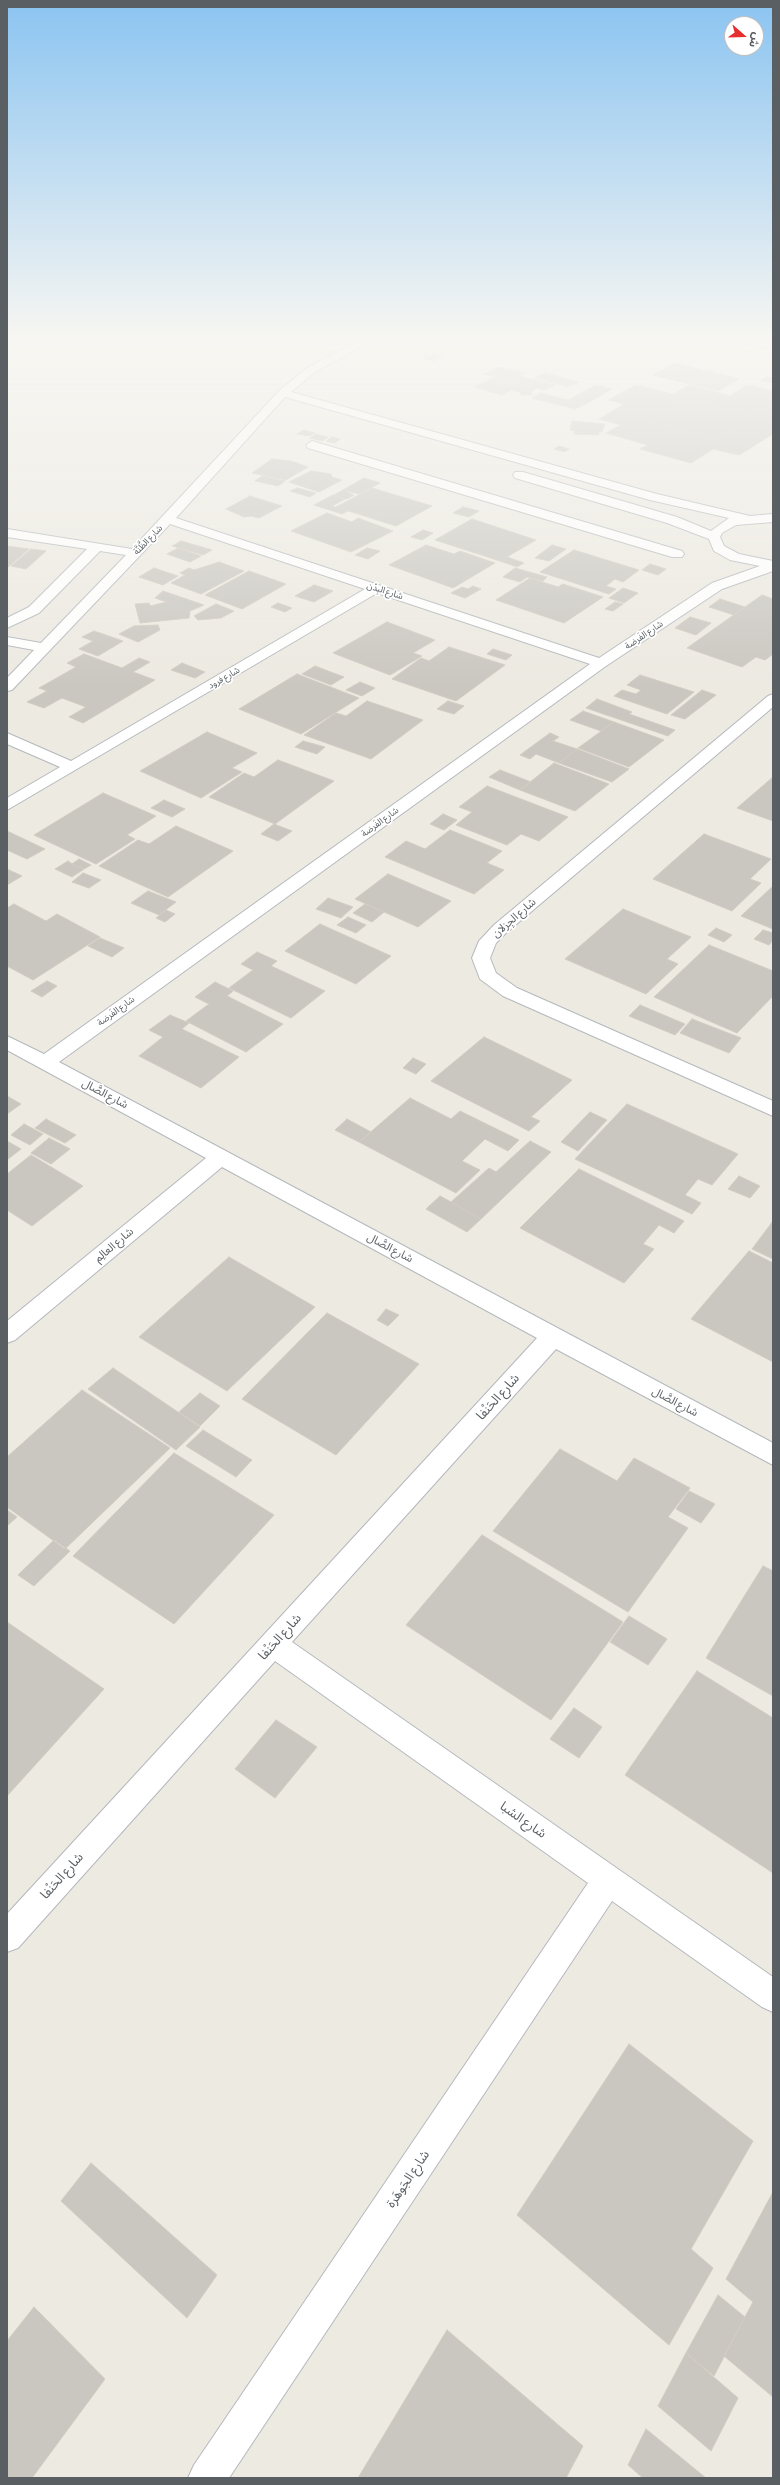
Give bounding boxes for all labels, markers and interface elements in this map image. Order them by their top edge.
north arrow [724,16,764,56]
text: ش [747,31,763,49]
street label: شارع الظَّنَّة [131,523,165,557]
street label: شارع البِدْن [365,580,405,602]
street label: شارع الفَرضة [623,618,665,652]
street label: شارع فرود [206,665,242,691]
street label: شارع الفَرضة [359,805,401,839]
street label: شارع الجِزلان [489,895,539,941]
street label: شارع الفَرضة [95,994,137,1028]
street label: شارع الصَّال [80,1076,130,1112]
street label: شارع العالِم [92,1225,136,1265]
street label: شارع الصَّال [365,1230,415,1266]
street label: شارع الحَنْفا [473,1371,523,1423]
street label: شارع الصَّال [650,1384,700,1420]
street label: شارع الحَنْفا [255,1611,305,1663]
street label: شارع الشبا [497,1798,549,1842]
street label: شارع الحَنْفا [37,1850,87,1902]
street label: شارع الجَوهَرة [383,2147,433,2211]

